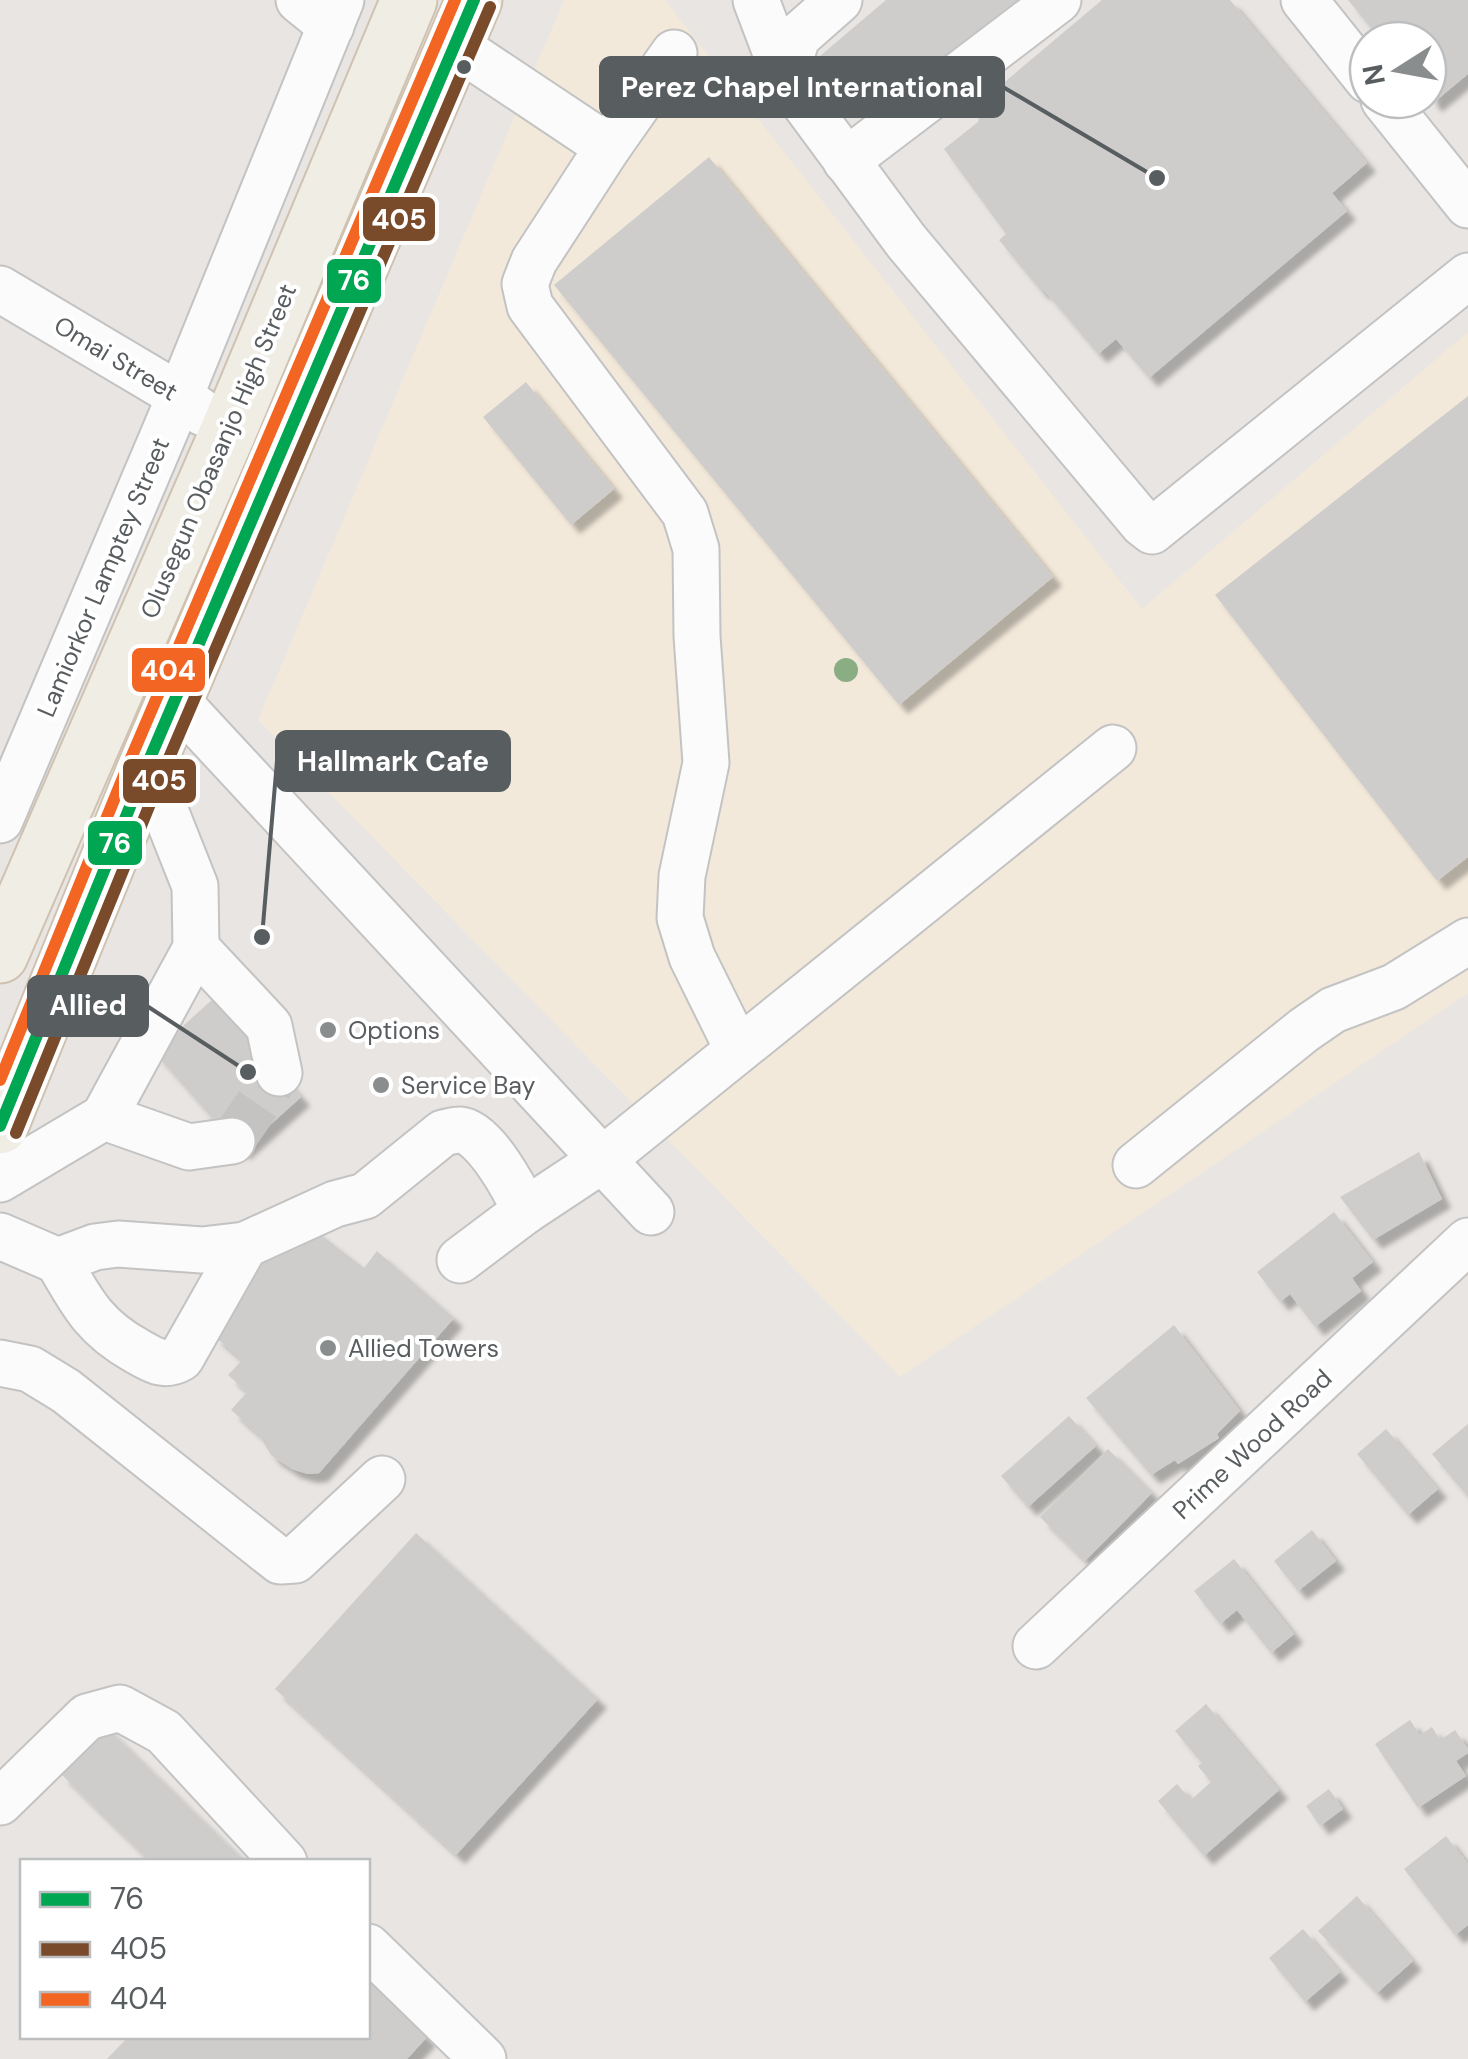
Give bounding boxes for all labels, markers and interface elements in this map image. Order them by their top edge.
north arrow [1348,20,1448,120]
unlabelled marker [454,57,474,77]
callout: Perez Chapel International [601,58,1003,116]
text: N [1354,61,1394,88]
text: Perez Chapel International [621,69,983,106]
line badge: 405 [361,195,437,243]
text: 405 [371,201,427,238]
line badge: 76 [325,257,383,305]
text: 76 [338,262,370,299]
street label: Olusegun Obasanjo High Street [133,279,304,624]
street label: Omai Street [48,309,184,408]
street label: Lamiorkor Lamptey Street [30,433,177,722]
line badge: 404 [130,646,207,694]
text: 404 [140,652,196,689]
callout: Hallmark Cafe [277,732,509,790]
text: Hallmark Cafe [297,743,489,780]
line badge: 405 [121,757,198,805]
text: 405 [131,762,187,799]
line badge: 76 [86,819,144,867]
text: 76 [99,825,131,862]
callout: Allied [29,977,147,1035]
text: Allied [49,987,127,1024]
place label: Options [348,1014,440,1047]
marker: Options [317,1019,339,1041]
place label: Service Bay [401,1069,536,1102]
marker: Service Bay [370,1074,392,1096]
place label: Allied Towers [348,1332,499,1365]
marker: Allied Towers [317,1337,339,1359]
street label: Prime Wood Road [1166,1362,1339,1527]
legend [20,1859,370,2039]
text: 76 [110,1879,144,1918]
text: 405 [110,1929,167,1968]
text: 404 [110,1979,167,2018]

